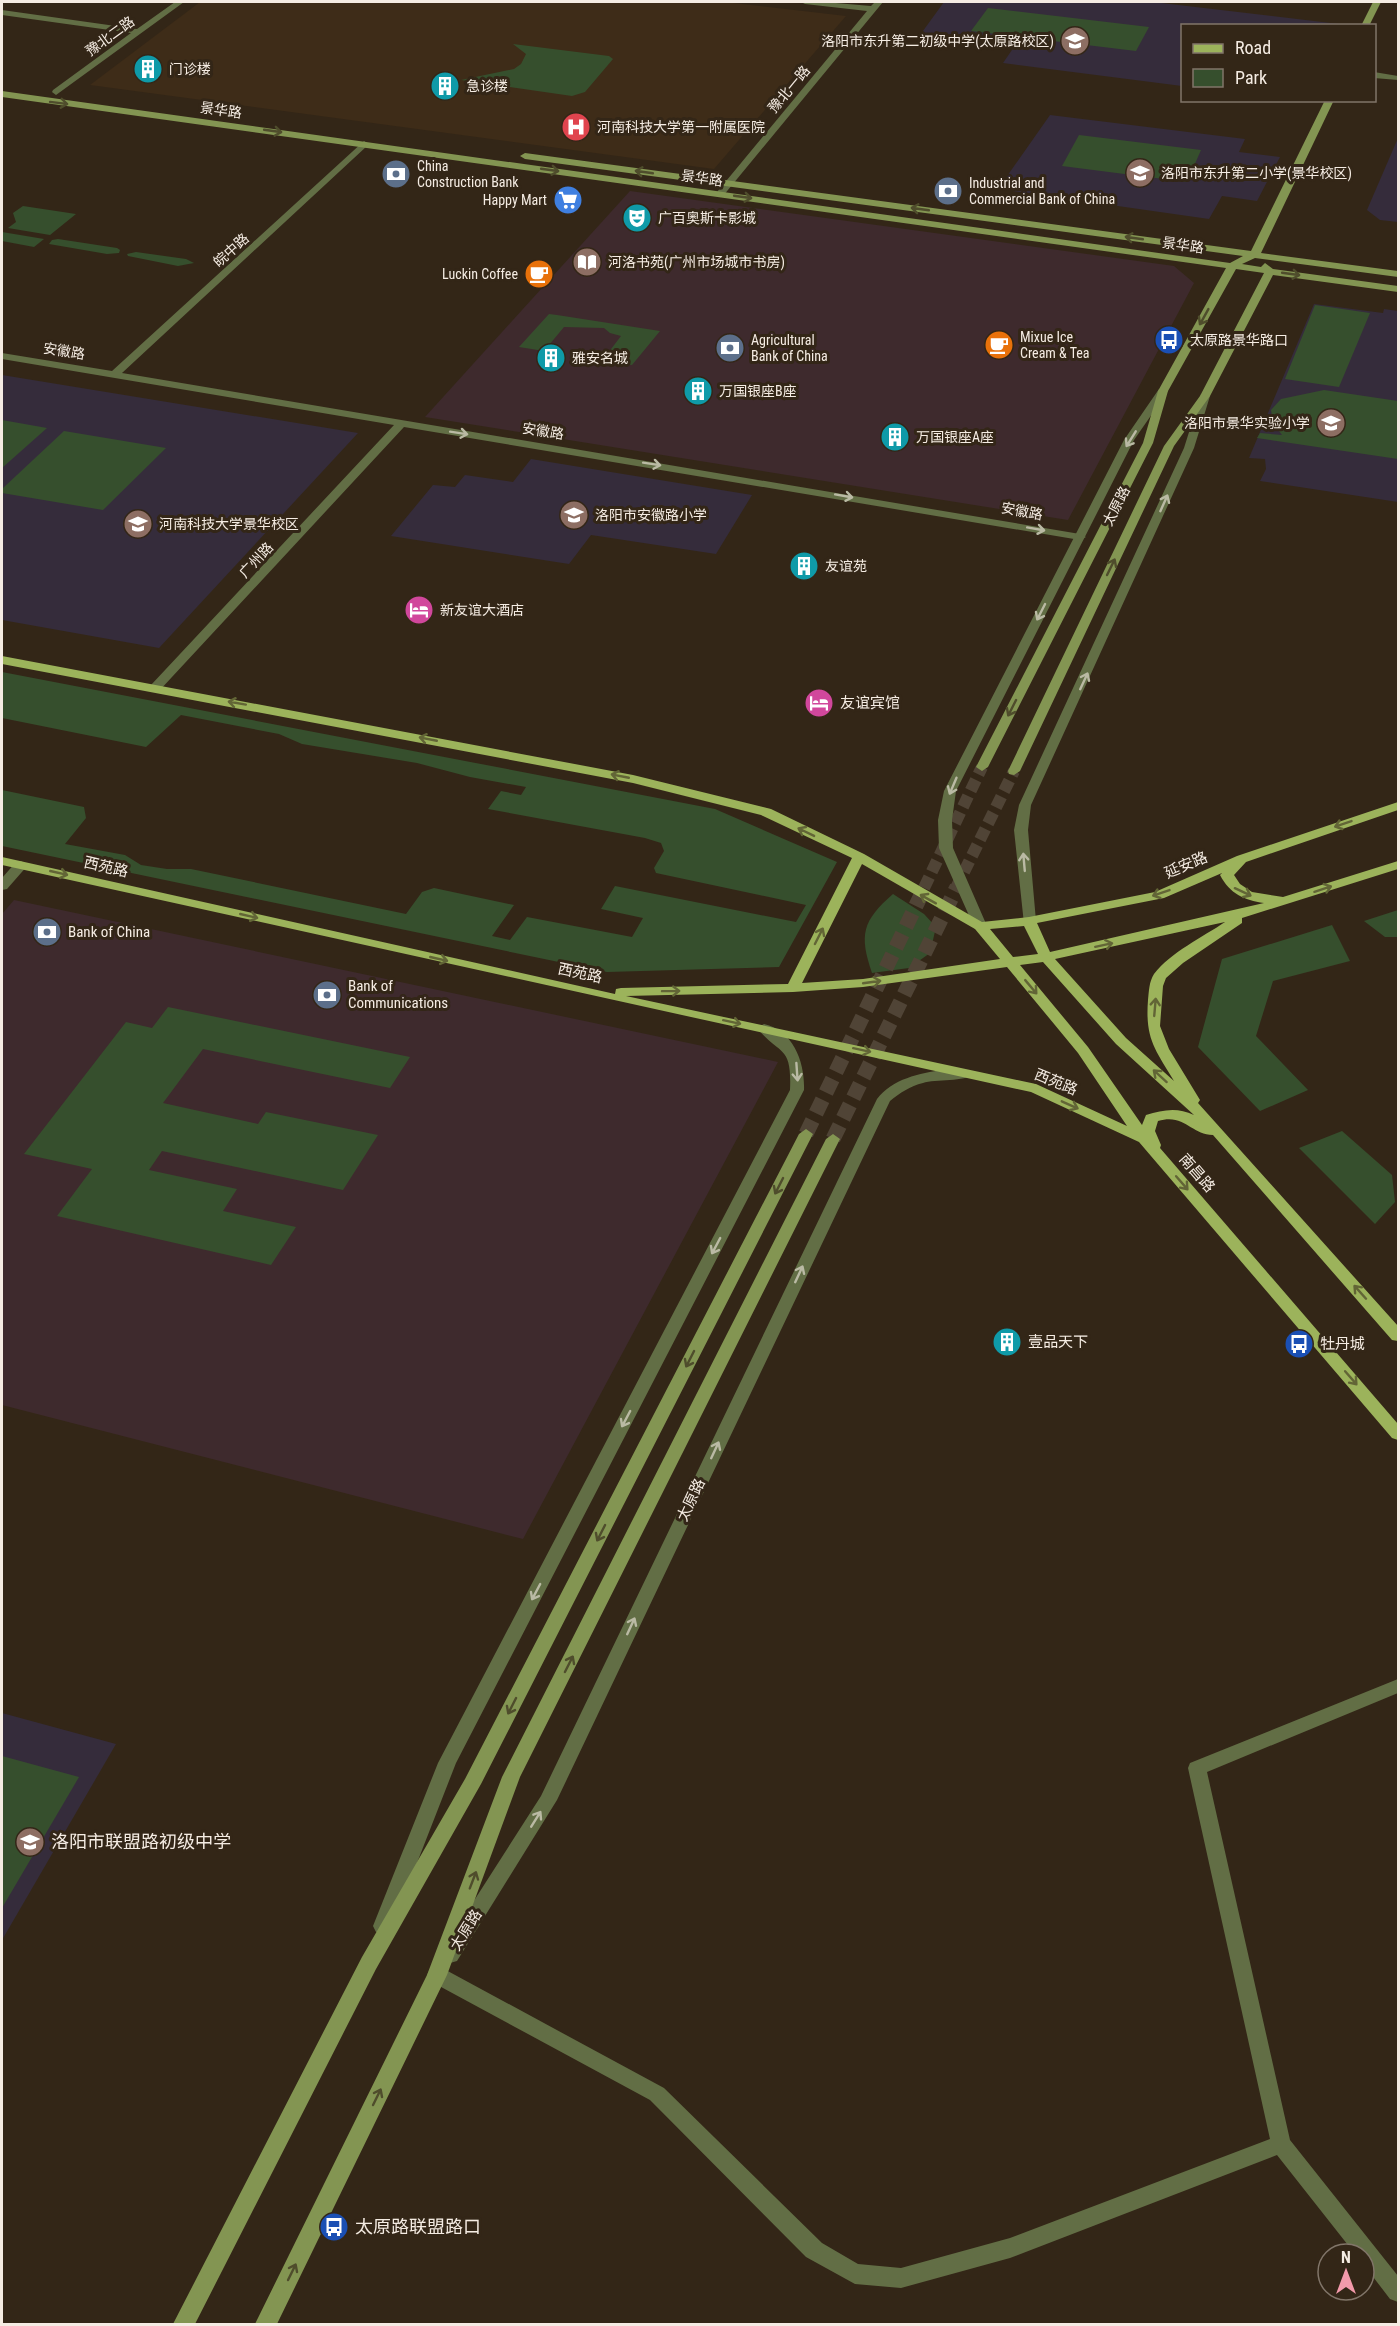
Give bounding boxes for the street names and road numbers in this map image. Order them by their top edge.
street label: 豫北二路 [83,13,137,59]
street label: 豫北一路 [765,62,813,116]
street label: 景华路 [199,99,243,121]
street label: 景华路 [680,167,724,189]
street label: 皖中路 [210,230,252,270]
street label: 景华路 [1161,234,1205,256]
street label: 安徽路 [42,340,86,362]
street label: 安徽路 [521,420,565,442]
street label: 太原路 [1099,484,1133,528]
street label: 安徽路 [1000,499,1044,523]
street label: 广州路 [236,539,276,581]
street label: 延安路 [1162,848,1210,882]
street label: 西苑路 [82,853,130,881]
street label: 西苑路 [556,960,604,986]
street label: 西苑路 [1032,1065,1080,1099]
street label: 南昌路 [1175,1150,1219,1196]
street label: 太原路 [673,1476,709,1524]
street label: 太原路 [446,1906,486,1954]

